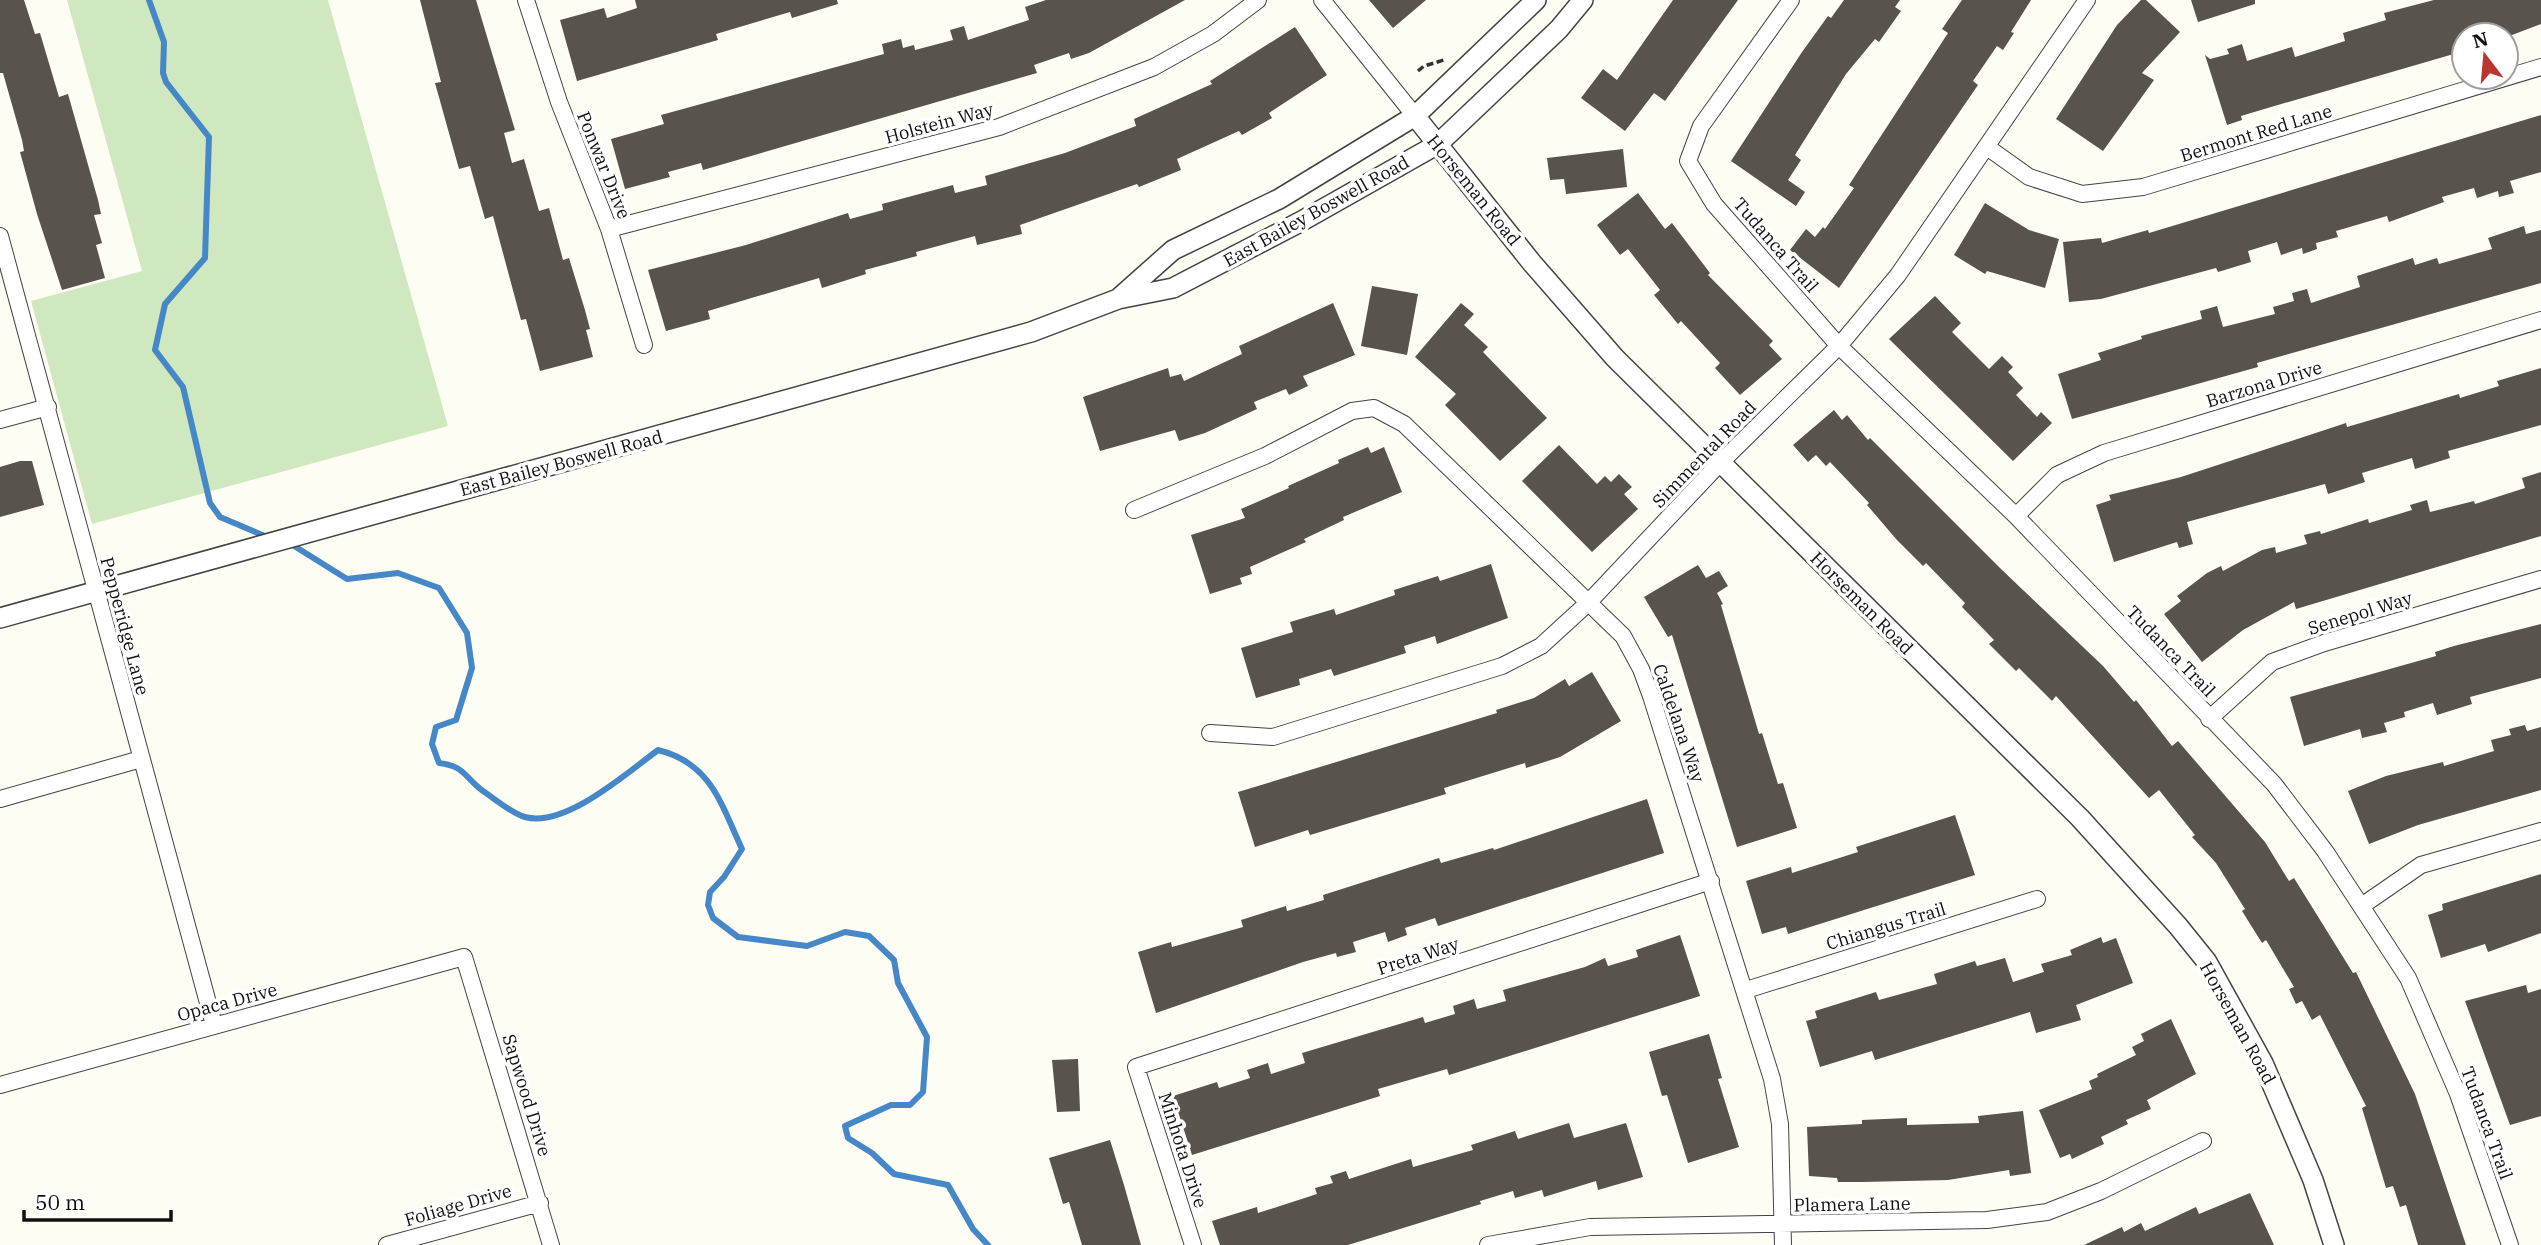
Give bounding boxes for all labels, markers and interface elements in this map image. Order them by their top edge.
north arrow [2450,21,2520,91]
text: N [2470,26,2491,53]
street label: Holstein Way [882,97,996,149]
street label: Bermont Red Lane [2177,99,2335,167]
street label: Ponwar Drive [572,108,636,222]
street label: Horseman Road [1422,130,1526,250]
street label: East Bailey Boswell Road [1219,150,1413,272]
street label: Tudanca Trail [1728,193,1824,297]
street label: Barzona Drive [2203,355,2325,413]
street label: Simmental Road [1647,395,1761,512]
street label: East Bailey Boswell Road [457,425,665,501]
street label: Horseman Road [1806,547,1918,659]
street label: Pepperidge Lane [95,554,155,698]
street label: Senepol Way [2305,586,2415,640]
street label: Tudanca Trail [2122,600,2220,702]
street label: Caldelana Way [1648,661,1710,786]
street label: Chiangus Trail [1823,897,1949,955]
street label: Preta Way [1374,932,1462,980]
street label: Horseman Road [2195,958,2281,1088]
street label: Opaca Drive [174,978,280,1026]
street label: Sapwood Drive [498,1031,556,1159]
street label: Tudanca Trail [2456,1063,2518,1183]
street label: Minhota Drive [1154,1089,1212,1211]
scale bar [24,1178,172,1222]
street label: Foliage Drive [402,1179,514,1231]
text: 50 m [35,1188,85,1216]
street label: Plamera Lane [1793,1191,1911,1217]

